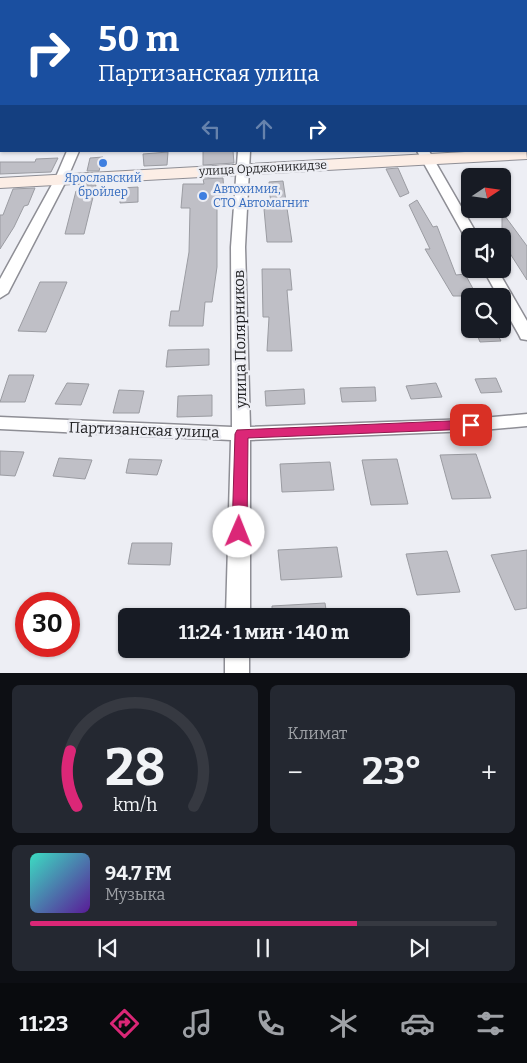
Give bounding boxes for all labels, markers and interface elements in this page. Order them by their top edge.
text: 50 m [98,18,179,60]
icon: right [15,20,80,85]
text: Партизанская улица [98,60,319,87]
icon: left [197,115,225,143]
icon: ahead [250,115,278,143]
icon: right [303,115,331,143]
marker: Ярославский бройлер [97,157,109,169]
street label: улица Орджоникидзе [198,158,327,178]
north arrow [461,168,511,218]
map controls [461,168,511,338]
place label: Ярославский бройлер [64,171,142,199]
place label: Автохимия, СТО Автомагнит [213,182,309,210]
marker: Автохимия, СТО Автомагнит [197,190,209,202]
button: sound [461,228,511,278]
street label: улица Полярников [230,270,250,409]
button: search [461,288,511,338]
pin [450,404,492,446]
icon: arrive [457,411,485,439]
street label: Партизанская улица [68,418,220,442]
position arrow [212,505,264,557]
speed limit sign: 30 [15,592,80,657]
text: 11:24 · 1 мин · 140 m [179,621,349,644]
text: Климат [288,724,347,743]
text: 28 [104,736,165,799]
text: 23° [362,748,422,794]
text: − [288,756,303,789]
text: + [481,756,497,789]
text: km/h [113,794,157,816]
text: 94.7 FM [105,862,172,885]
text: Музыка [105,885,165,904]
icon: previous [94,934,122,962]
icon: pause [249,934,277,962]
icon: next [405,934,433,962]
icon: directions [107,1006,142,1041]
icon: music [180,1006,215,1041]
icon: phone [253,1006,288,1041]
icon: climate [326,1006,361,1041]
icon: car [400,1006,435,1041]
icon: filters [473,1006,508,1041]
text: 11:23 [19,1010,68,1037]

